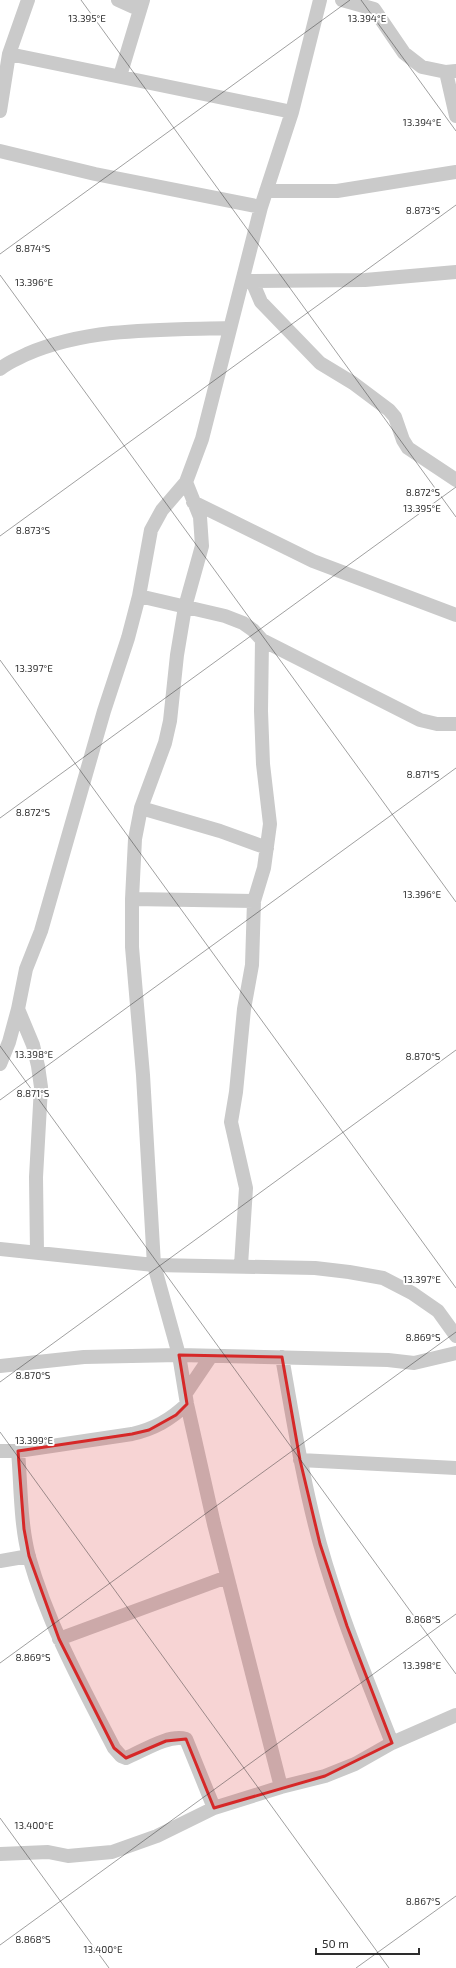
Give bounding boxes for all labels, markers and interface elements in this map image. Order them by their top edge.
text: 13.395°E [68,12,106,24]
text: 13.394°E [348,12,387,24]
text: 13.394°E [403,116,442,128]
text: 8.873°S [406,204,441,216]
text: 8.874°S [16,242,51,254]
text: 13.396°E [15,276,53,288]
text: 8.872°S [406,486,441,498]
text: 13.395°E [403,502,441,514]
text: 8.873°S [16,524,51,536]
text: 13.397°E [15,662,53,674]
text: 8.871°S [407,768,440,780]
text: 8.872°S [16,806,51,818]
text: 13.396°E [403,888,441,900]
text: 13.398°E [15,1048,54,1060]
text: 8.870°S [406,1050,441,1062]
text: 8.871°S [17,1087,50,1099]
text: 13.397°E [403,1273,441,1285]
text: 8.869°S [405,1331,441,1343]
text: 8.870°S [16,1369,51,1381]
text: 13.399°E [15,1434,53,1446]
text: 8.868°S [405,1613,441,1625]
text: 8.869°S [15,1651,51,1663]
text: 13.398°E [403,1659,442,1671]
text: 13.400°E [14,1819,54,1831]
text: 8.867°S [406,1895,441,1907]
scale bar [316,1930,419,1956]
text: 8.868°S [15,1933,51,1945]
text: 50 m [322,1936,349,1950]
text: 13.400°E [83,1943,123,1955]

